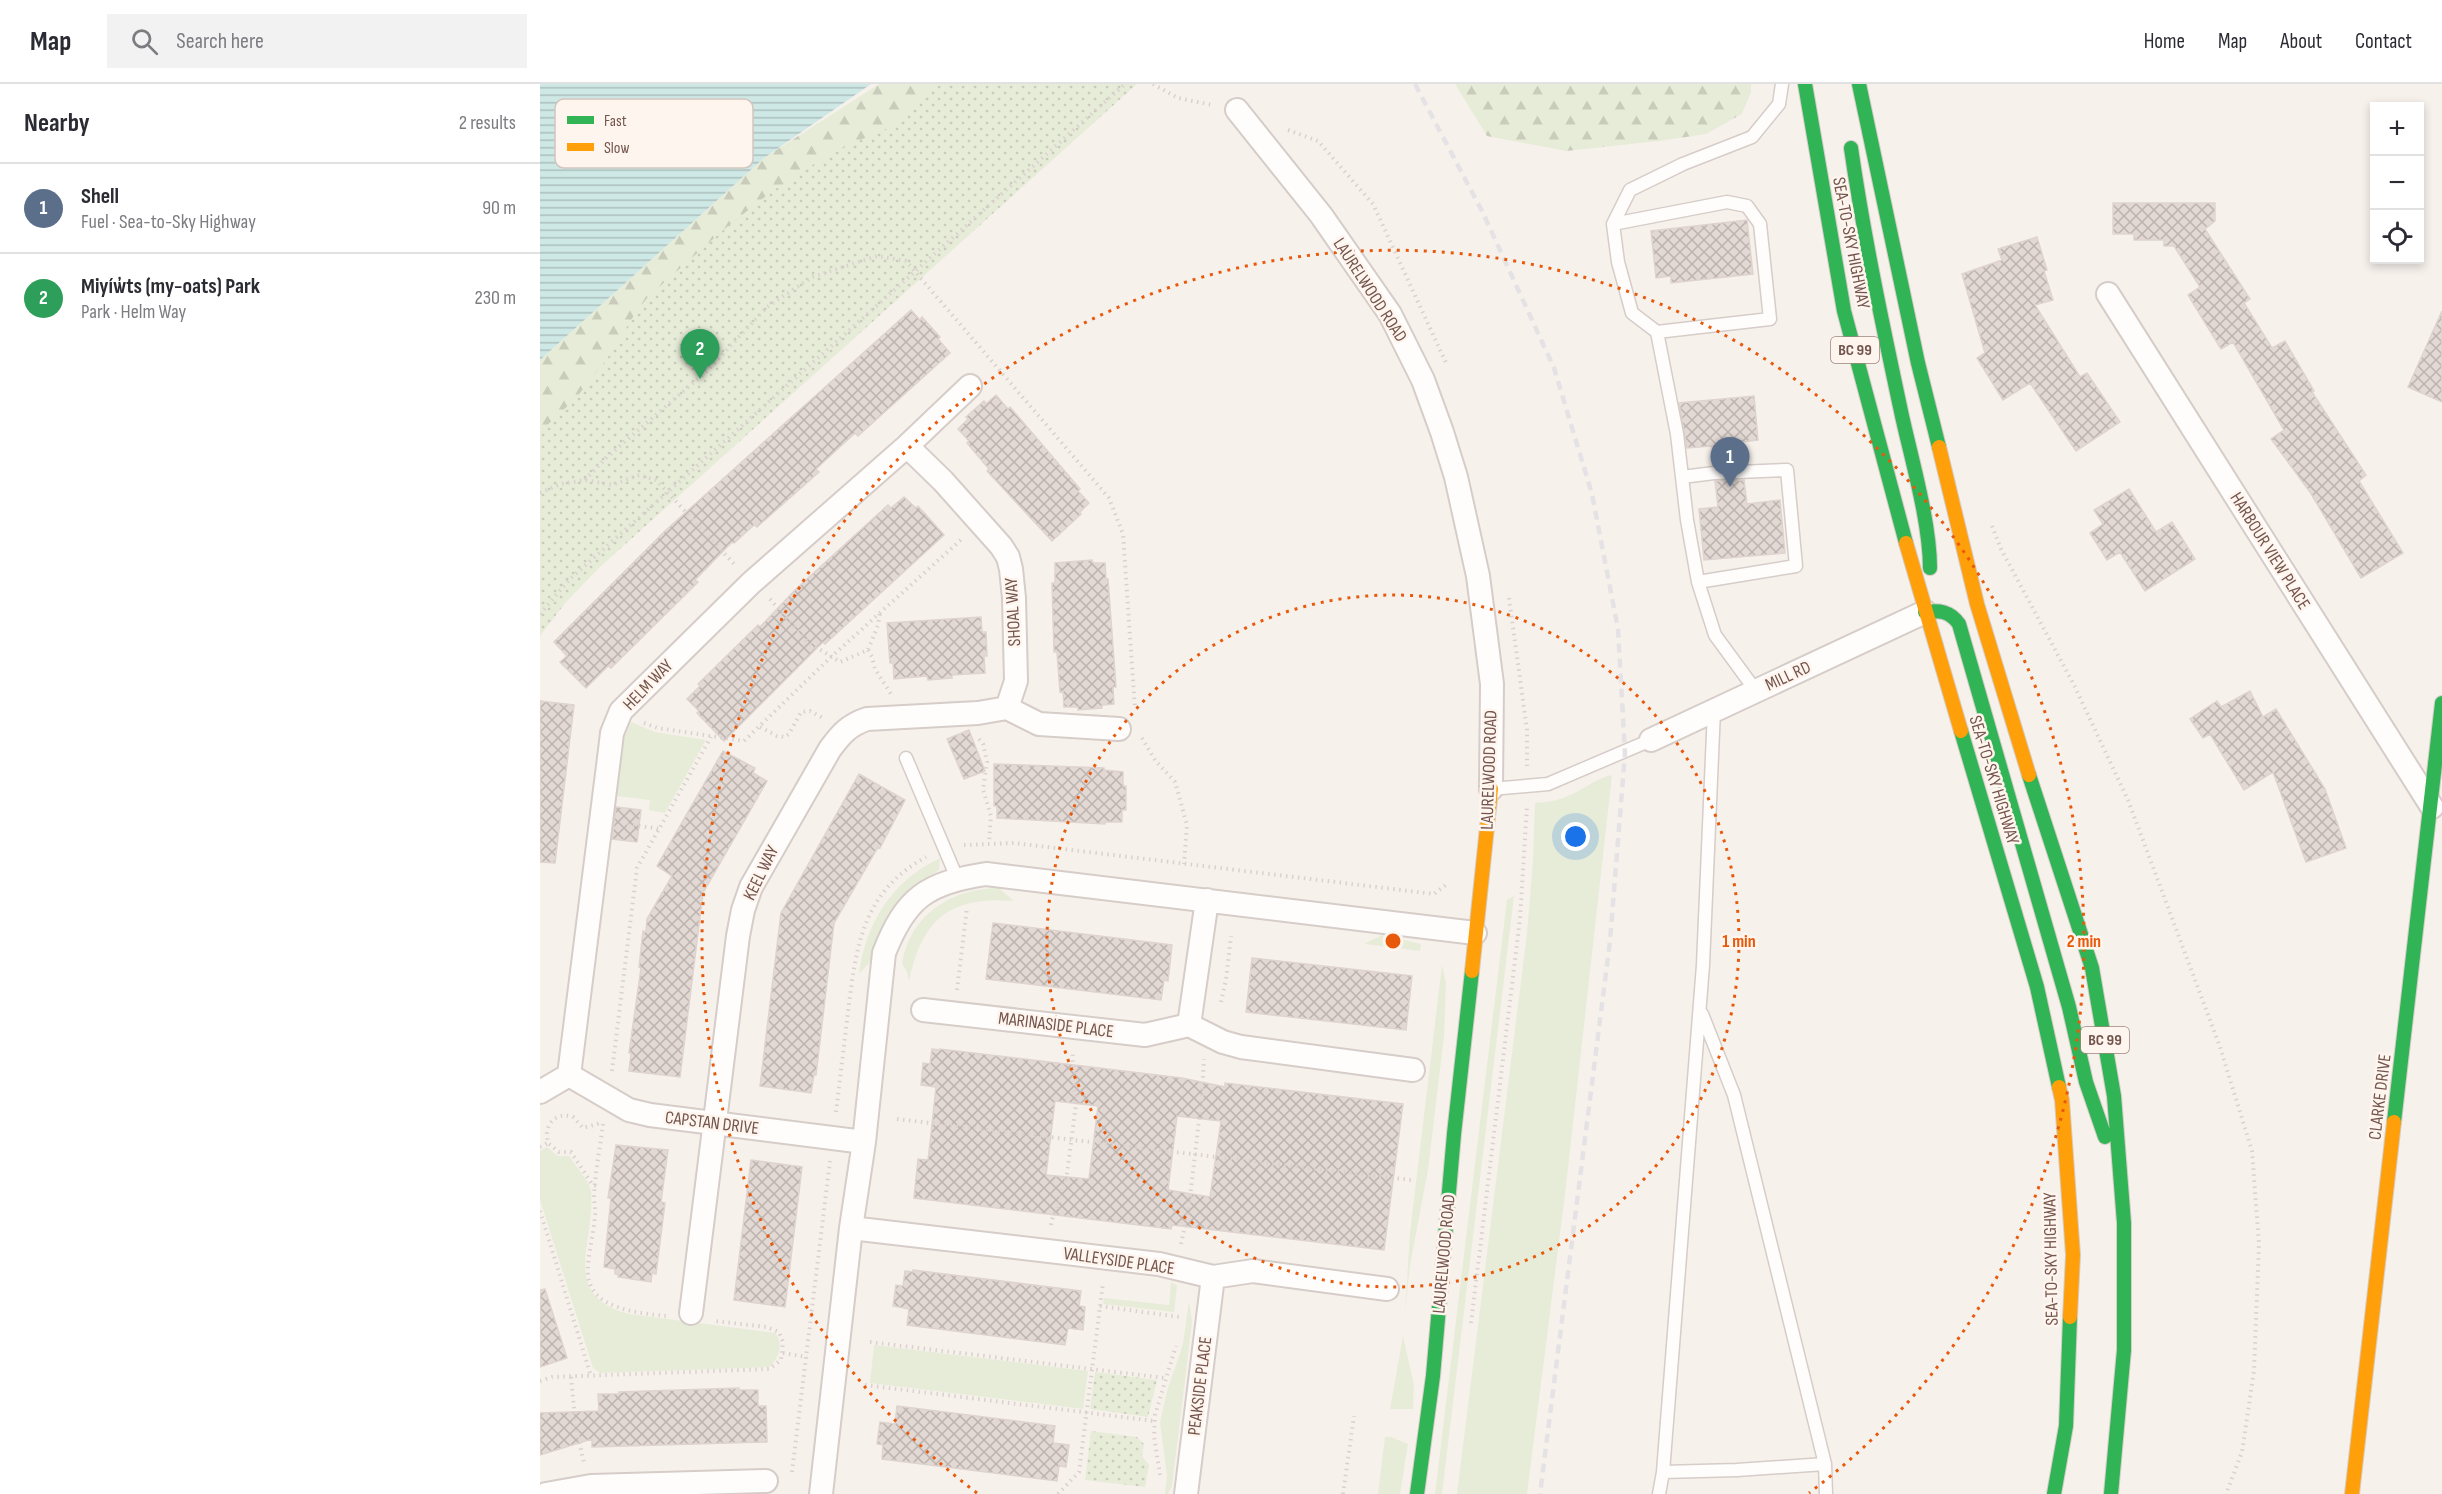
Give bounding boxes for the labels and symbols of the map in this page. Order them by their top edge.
legend [555,99,753,168]
text: Fast [604,112,627,131]
text: Slow [604,139,629,158]
street label: SEA-TO-SKY HIGHWAY [1828,176,1874,311]
street label: LAURELWOOD ROAD [1329,234,1411,346]
pin: 2 [680,330,720,379]
road number: BC 99 [1831,337,1879,363]
pin: 1 [1710,438,1750,487]
street label: HARBOUR VIEW PLACE [2226,489,2314,613]
street label: SHOAL WAY [1001,577,1025,647]
street label: HELM WAY [619,655,678,715]
street label: MILL RD [1762,656,1814,696]
street label: LAURELWOOD ROAD [1476,710,1502,830]
street label: SEA-TO-SKY HIGHWAY [1964,713,2024,847]
your location [1561,822,1590,851]
street label: KEEL WAY [739,842,783,904]
centre of rings [1383,931,1403,951]
text: 1 min [1722,931,1756,952]
text: 2 min [2067,931,2101,952]
street label: MARINASIDE PLACE [997,1008,1115,1042]
road number: BC 99 [2081,1027,2129,1053]
street label: CLARKE DRIVE [2364,1053,2396,1141]
street label: CAPSTAN DRIVE [664,1107,760,1139]
street label: SEA-TO-SKY HIGHWAY [2039,1192,2063,1326]
street label: LAURELWOOD ROAD [1428,1193,1460,1315]
street label: VALLEYSIDE PLACE [1062,1243,1176,1279]
street label: PEAKSIDE PLACE [1184,1335,1216,1437]

